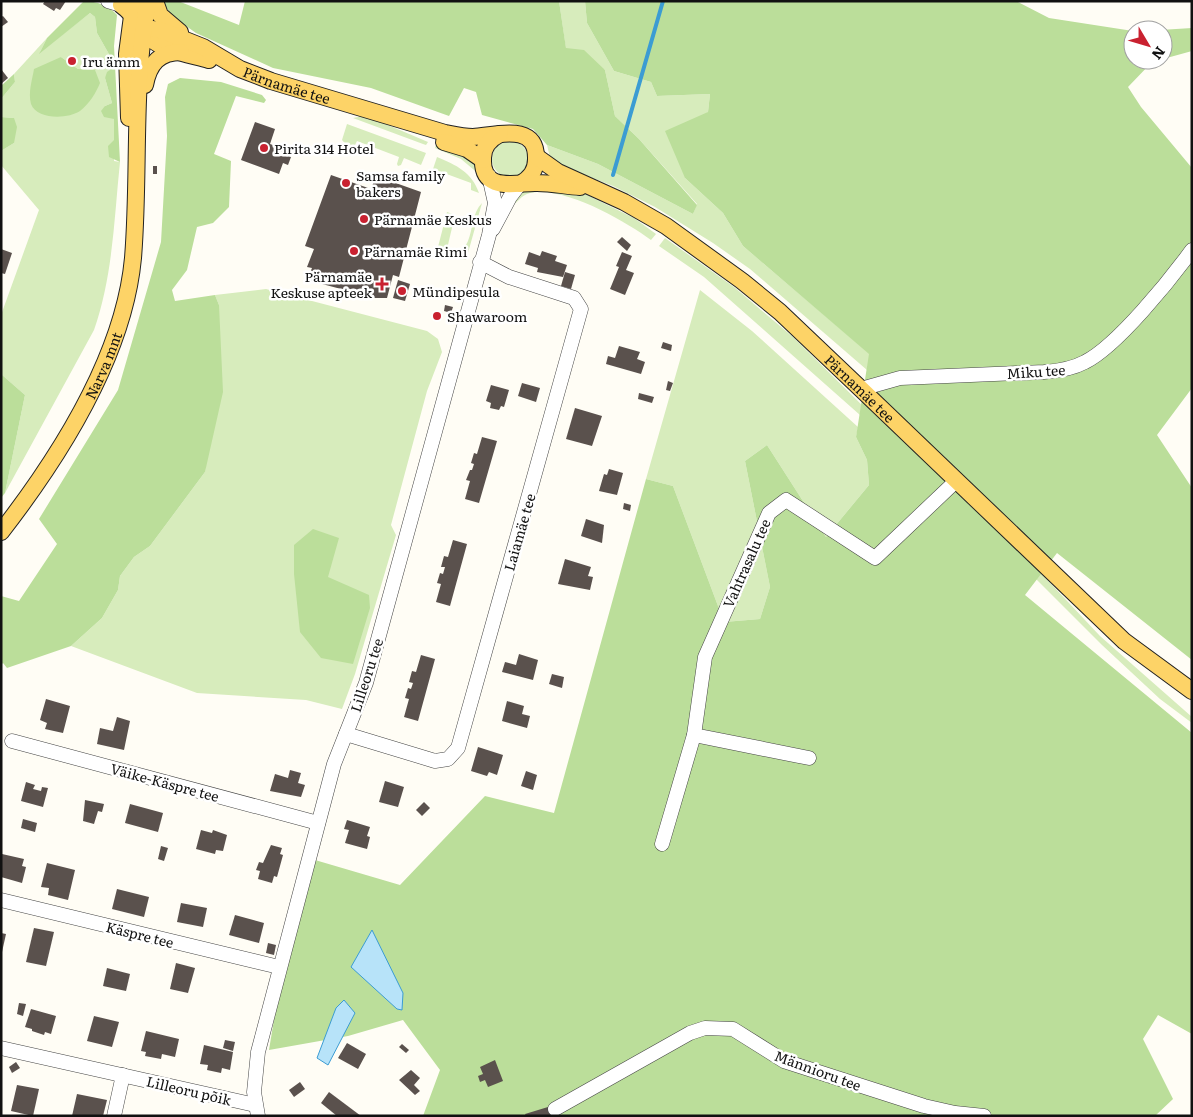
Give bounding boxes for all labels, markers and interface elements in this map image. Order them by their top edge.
north arrow [1123,20,1173,70]
text: N [1147,43,1171,65]
place label: Iru ämm [82,51,141,71]
marker: Iru ämm [66,55,78,67]
street label: Pärnamäe tee [240,61,333,108]
place label: Pirita 314 Hotel [274,138,374,158]
marker: Pirita 314 Hotel [258,142,270,154]
place label: Samsa family bakers [356,165,446,201]
marker: Samsa family bakers [340,177,352,189]
place label: Pärnamäe Keskus [374,209,492,229]
marker: Pärnamäe Keskus [358,213,370,225]
place label: Pärnamäe Rimi [364,241,468,261]
marker: Pärnamäe Rimi [348,245,360,257]
place label: Pärnamäe Keskuse apteek [270,266,372,302]
marker: Pärnamäe Keskuse apteek [376,278,388,290]
place label: Mündipesula [412,281,500,301]
marker: Mündipesula [396,285,408,297]
place label: Shawaroom [447,306,528,326]
marker: Shawaroom [431,310,443,322]
street label: Narva mnt [80,329,126,402]
street label: Pärnamäe tee [820,350,900,427]
street label: Miku tee [1006,359,1066,383]
street label: Laiamäe tee [498,491,540,573]
street label: Vahtrasalu tee [717,515,775,611]
street label: Lilleoru tee [345,635,387,715]
street label: Väike-Käspre tee [108,758,222,806]
street label: Käspre tee [104,916,176,952]
street label: Männioru tee [772,1045,864,1095]
street label: Lilleoru põik [145,1071,234,1110]

